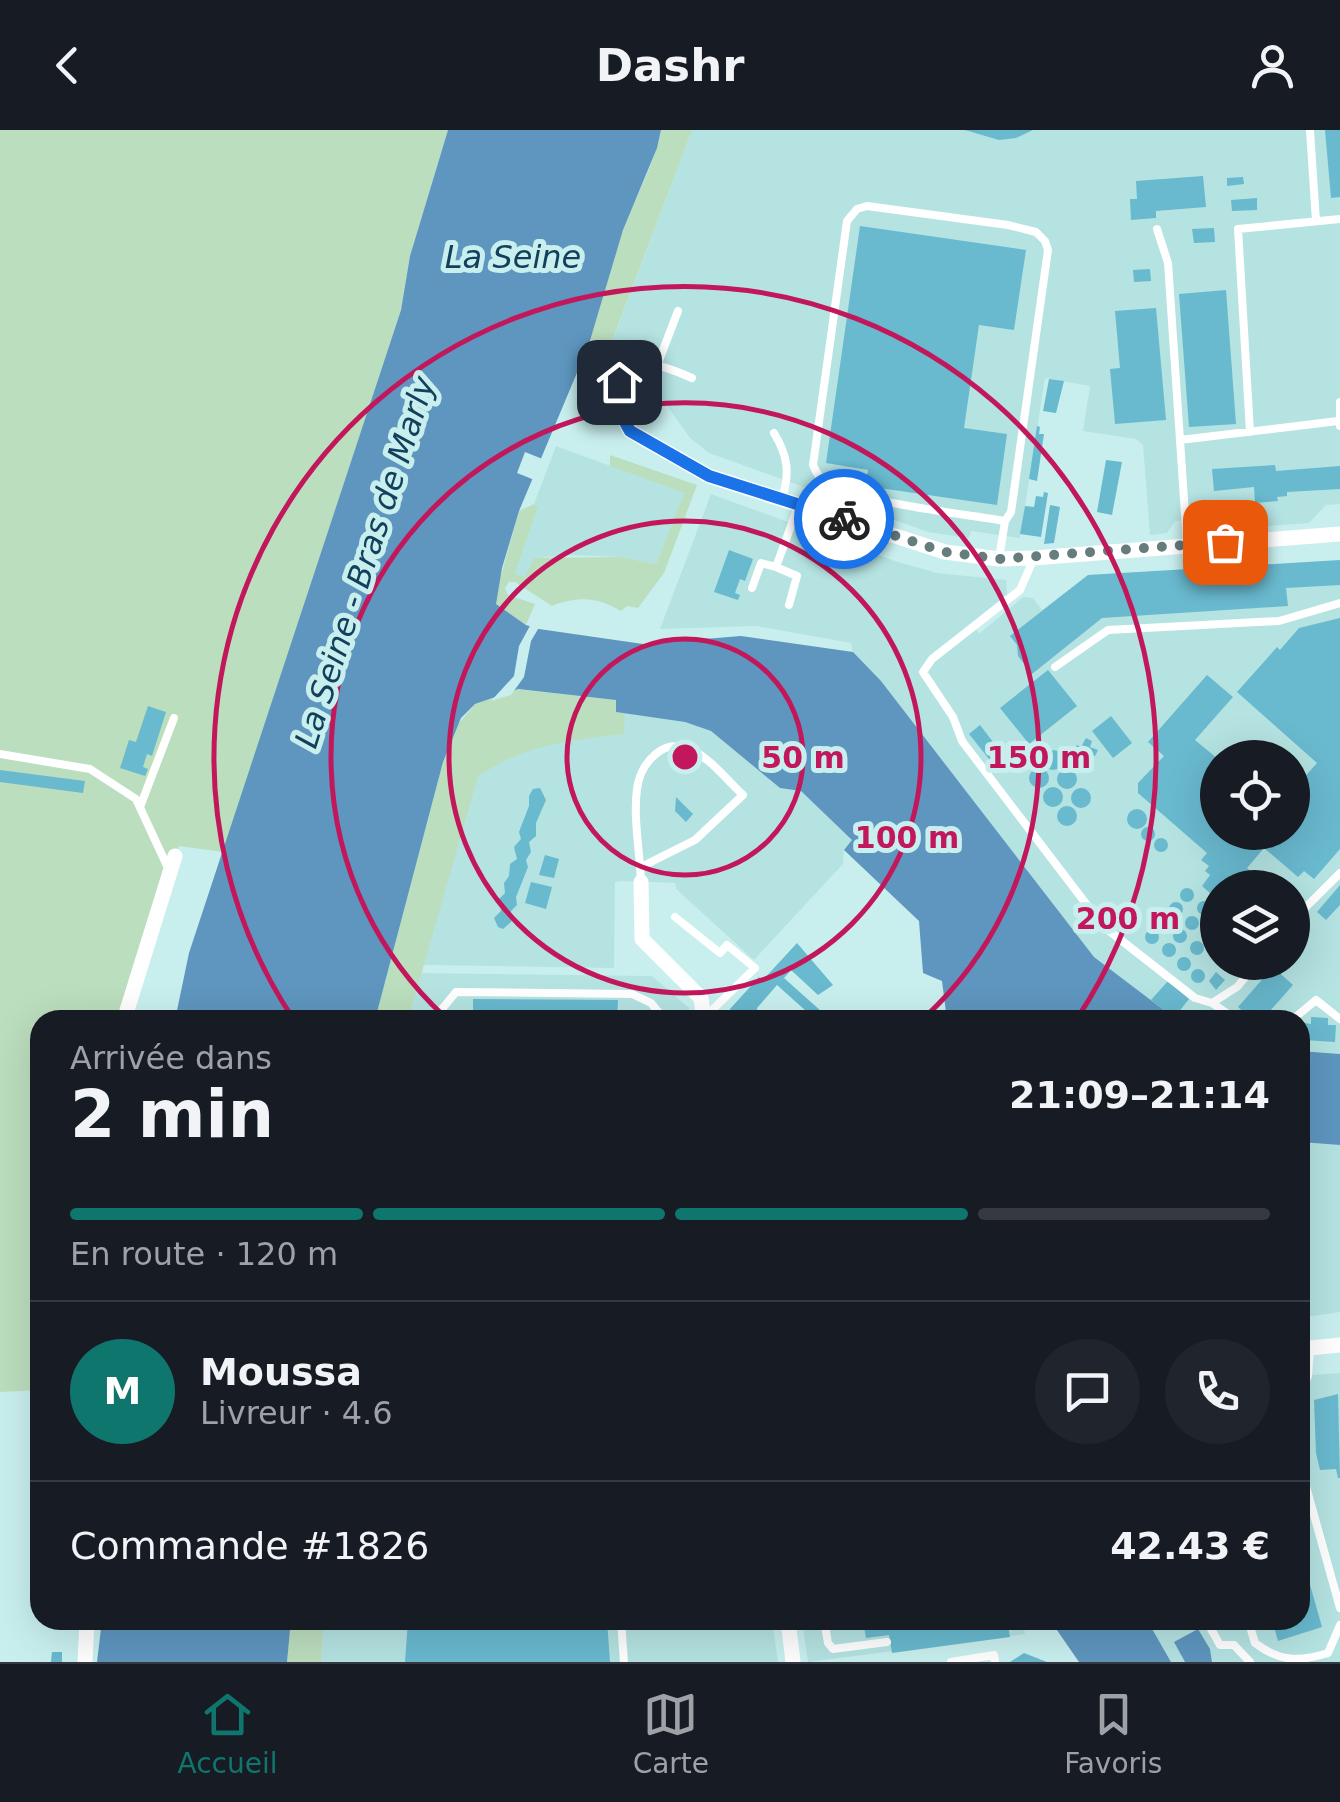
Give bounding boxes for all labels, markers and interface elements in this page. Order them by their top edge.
icon: back [40,38,95,93]
icon: person [1245,38,1300,93]
text: Dashr [596,39,744,92]
water label: La Seine [445,238,581,276]
pin [577,340,662,425]
icon: home [592,355,647,410]
water label: La Seine - Bras de Marly [287,370,443,753]
courier [794,469,894,569]
icon: bike [817,492,872,547]
pin [1183,500,1268,585]
icon: bag [1198,515,1253,570]
centre of rings [667,739,703,775]
text: 50 m [761,740,845,775]
text: 150 m [987,740,1091,775]
map controls [1200,740,1310,980]
button: locate [1200,740,1310,850]
text: 100 m [855,820,959,855]
button: layers [1200,870,1310,980]
text: 200 m [1076,901,1180,936]
text: Arrivée dans [70,1039,272,1077]
text: 21:09–21:14 [1009,1073,1270,1117]
text: 2 min [70,1077,274,1152]
text: En route · 120 m [70,1235,338,1273]
button: chat [1035,1339,1140,1444]
button: phone [1165,1339,1270,1444]
text: Moussa [200,1350,362,1394]
text: M [104,1369,141,1413]
text: Livreur · 4.6 [200,1394,393,1432]
text: Commande #1826 [70,1524,429,1568]
text: 42.43 € [1110,1524,1270,1568]
tab: Accueil [178,1687,278,1780]
tab: Carte [633,1687,709,1780]
tab: Favoris [1064,1687,1162,1780]

